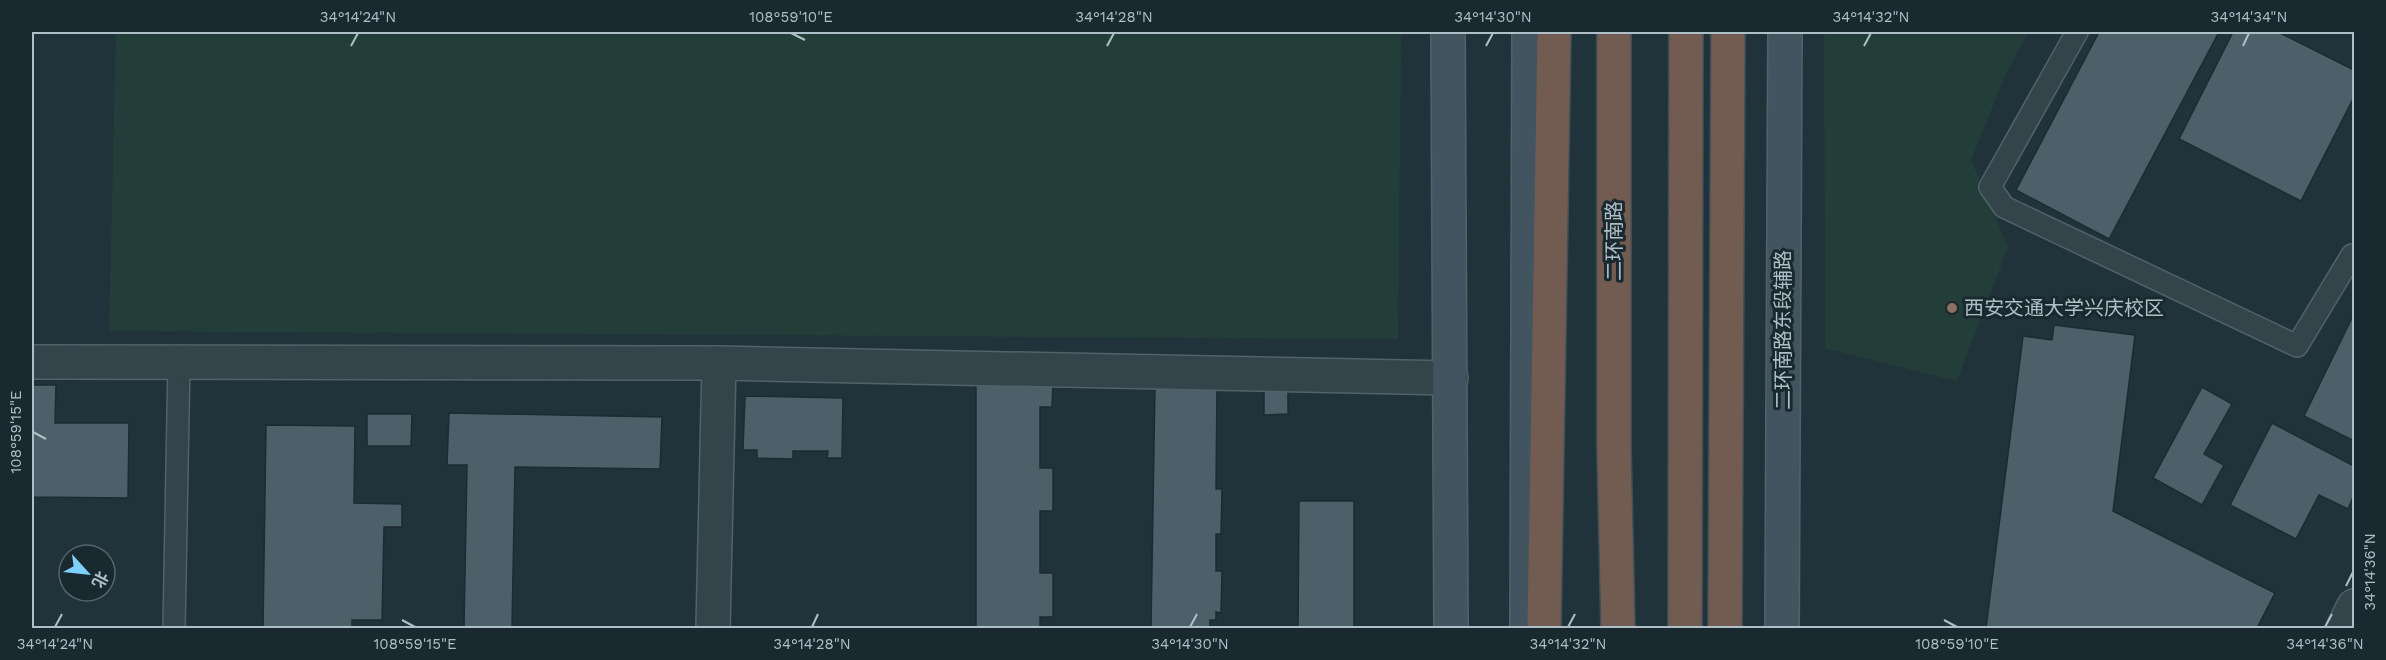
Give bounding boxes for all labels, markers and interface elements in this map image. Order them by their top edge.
text: 34°14'24"N [320,8,396,26]
text: 108°59'10"E [749,8,833,26]
text: 34°14'28"N [1075,8,1153,26]
text: 34°14'30"N [1454,8,1532,26]
text: 34°14'32"N [1832,8,1910,26]
text: 34°14'34"N [2211,8,2287,26]
street label: 二环南路 [1602,201,1626,281]
street label: 二环南路东段辅路 [1771,250,1795,410]
place label: 西安交通大学兴庆校区 [1964,296,2164,320]
marker: 西安交通大学兴庆校区 [1945,301,1959,315]
text: 108°59'15"E [7,390,25,474]
text: 34°14'36"N [2361,533,2379,611]
north arrow [57,543,117,603]
text: 北 [88,568,112,591]
text: 34°14'24"N [17,635,93,653]
text: 108°59'15"E [373,635,457,653]
text: 34°14'28"N [773,635,851,653]
text: 34°14'30"N [1151,635,1229,653]
text: 34°14'32"N [1529,635,1607,653]
text: 108°59'10"E [1915,635,1999,653]
text: 34°14'36"N [2286,635,2364,653]

